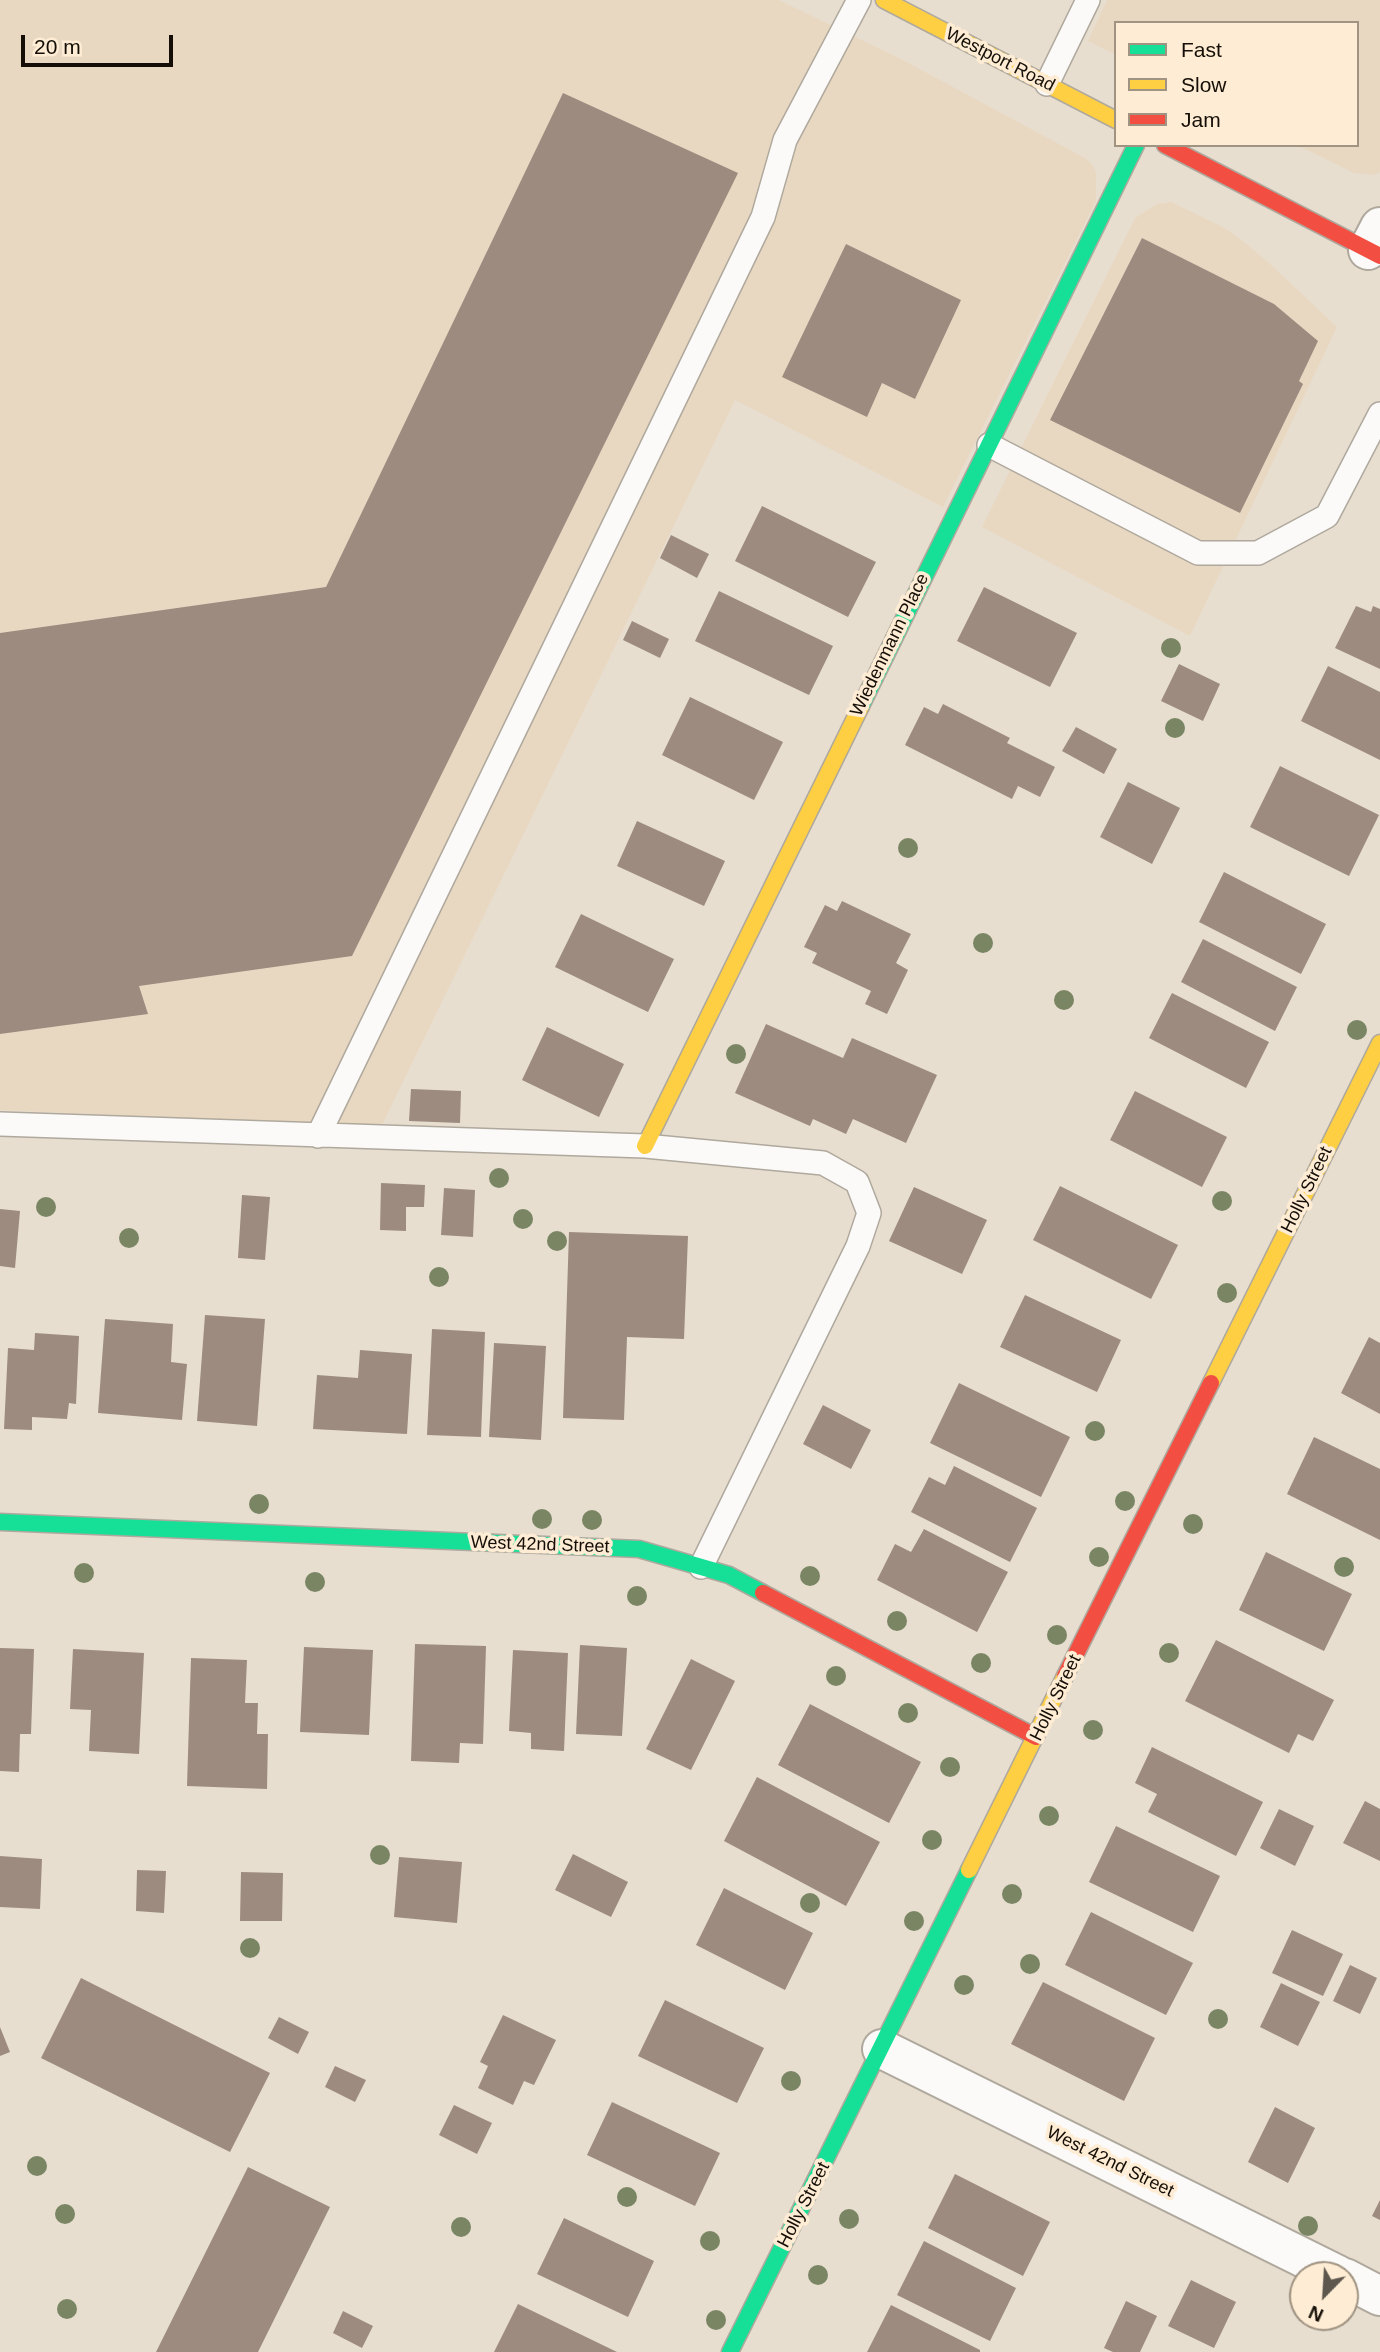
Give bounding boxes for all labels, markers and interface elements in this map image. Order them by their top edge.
scale bar [24,21,177,65]
legend [1114,21,1359,147]
street label: Westport Road [942,23,1058,97]
text: 20 m [34,35,81,58]
text: Fast [1181,38,1222,61]
text: Slow [1181,73,1227,96]
text: Jam [1181,108,1221,131]
street label: Wiedenmann Place [846,570,934,720]
street label: Holly Street [1277,1143,1337,1237]
street label: West 42nd Street [470,1532,610,1558]
street label: Holly Street [1026,1651,1086,1745]
street label: West 42nd Street [1043,2122,1177,2202]
street label: Holly Street [773,2159,835,2251]
north arrow [1289,2261,1359,2331]
text: N [1306,2301,1327,2326]

